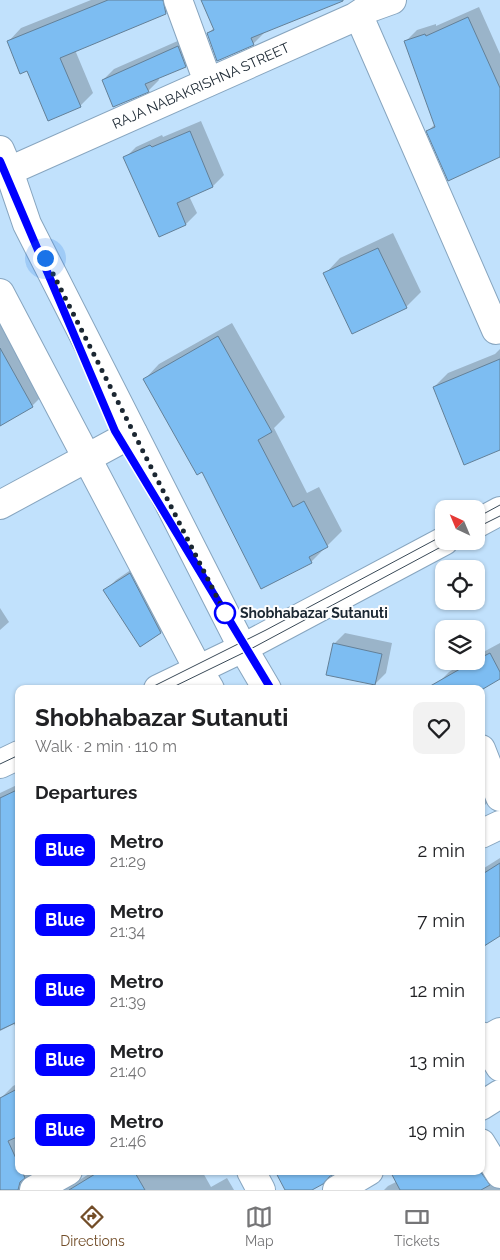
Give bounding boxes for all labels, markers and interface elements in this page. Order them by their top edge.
street label: RAJA NABAKRISHNA STREET [110,39,292,132]
your location [33,246,58,271]
north arrow [435,500,485,550]
map controls [435,500,485,670]
button: locate [435,560,485,610]
marker: Shobhabazar Sutanuti [214,602,236,624]
place label: Shobhabazar Sutanuti [240,605,388,621]
button: layers [435,620,485,670]
button: heart [413,702,465,754]
text: Shobhabazar Sutanuti [35,703,288,732]
text: Walk · 2 min · 110 m [35,737,177,756]
text: Departures [35,781,137,803]
text: Metro [110,830,163,852]
text: Blue [45,839,85,860]
text: 2 min [418,839,465,861]
text: 21:29 [110,852,146,871]
text: Metro [110,900,163,922]
text: Blue [45,909,85,930]
text: 7 min [417,909,465,931]
text: 21:34 [110,922,145,941]
text: Metro [110,970,163,992]
text: Blue [45,979,85,1000]
text: 12 min [409,979,465,1001]
text: 21:39 [110,992,146,1011]
text: Metro [110,1040,163,1062]
text: Blue [45,1049,85,1070]
text: 13 min [409,1049,465,1071]
text: 21:40 [110,1062,147,1081]
text: Metro [110,1110,163,1132]
text: Blue [45,1119,85,1140]
text: 19 min [408,1119,465,1141]
text: 21:46 [110,1132,146,1151]
tab: Directions [60,1203,125,1249]
tab: Map [245,1203,274,1249]
tab: Tickets [394,1203,440,1249]

